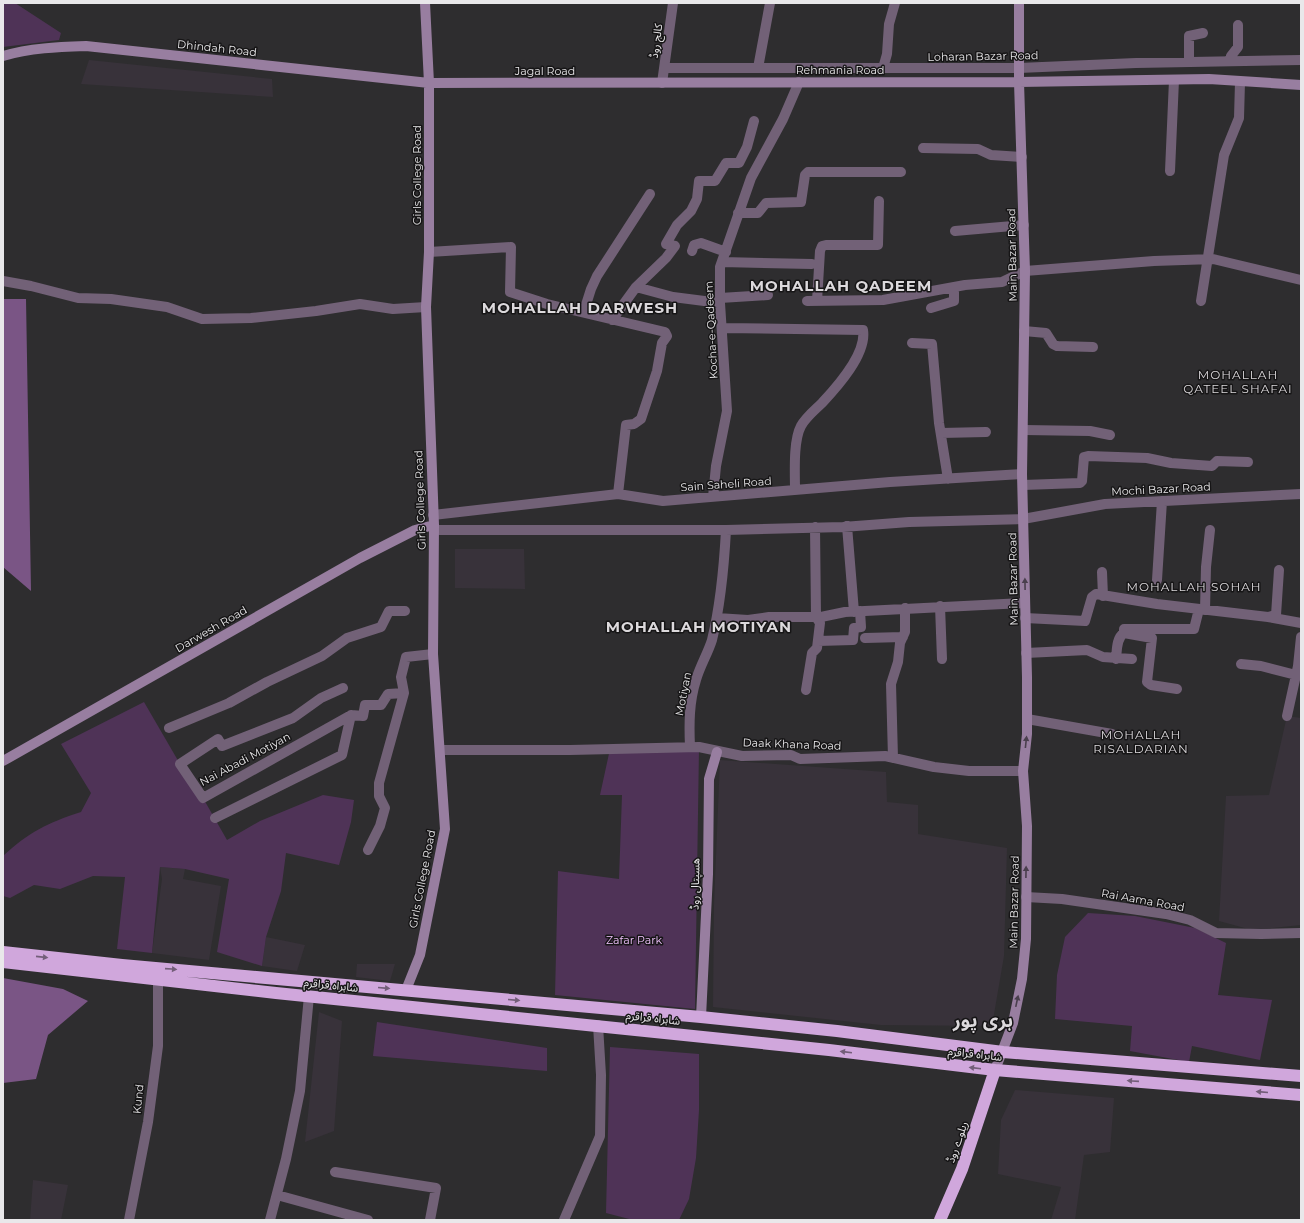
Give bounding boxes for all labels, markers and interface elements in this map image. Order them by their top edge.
street label: کالج روڈ [647,22,666,59]
street label: Dhindah Road [177,37,257,59]
street label: Loharan Bazar Road [927,48,1039,64]
street label: Rehmania Road [796,63,884,77]
street label: Jagal Road [514,64,575,78]
street label: Girls College Road [410,125,424,225]
street label: Main Bazar Road [1004,208,1020,302]
district label: MOHALLAH QADEEM [750,276,932,295]
street label: Kocha-e-Qadeem [701,281,721,379]
district label: MOHALLAH DARWESH [482,298,678,317]
district label: MOHALLAH QATEEL SHAFAI [1183,367,1293,396]
street label: Girls College Road [411,450,429,550]
street label: Sain Saheli Road [680,474,772,494]
street label: Mochi Bazar Road [1111,479,1211,499]
street label: Main Bazar Road [1005,532,1021,626]
one-way arrow [1022,577,1028,590]
district label: MOHALLAH SOHAH [1126,579,1262,594]
street label: Darwesh Road [173,603,249,655]
district label: MOHALLAH MOTIYAN [606,617,792,636]
street label: Motiyan [672,671,694,717]
district label: MOHALLAH RISALDARIAN [1093,727,1189,756]
street label: Nai Abadi Motiyan [197,729,293,789]
street label: Daak Khana Road [742,735,842,753]
one-way arrow [1023,736,1029,748]
street label: Girls College Road [406,829,438,929]
street label: Main Bazar Road [1006,855,1022,949]
street label: ھسپتال روڈ [688,858,704,910]
one-way arrow [1023,865,1029,878]
street label: Rai Aama Road [1100,886,1186,914]
park label: Zafar Park [606,933,663,947]
one-way arrow [36,953,48,960]
one-way arrow [165,966,177,972]
street label: شاہراہ قراقرم [303,975,359,996]
one-way arrow [378,985,390,992]
one-way arrow [1015,995,1021,1008]
one-way arrow [508,996,520,1003]
street label: شاہراہ قراقرم [625,1008,681,1029]
district label: ہری پور [952,1009,1013,1033]
street label: شاہراہ قراقرم [947,1044,1003,1065]
one-way arrow [840,1049,852,1056]
one-way arrow [969,1064,981,1071]
one-way arrow [1127,1077,1139,1084]
street label: Kund [129,1083,147,1115]
one-way arrow [1256,1088,1268,1095]
street label: ریلوے روڈ [943,1119,971,1165]

